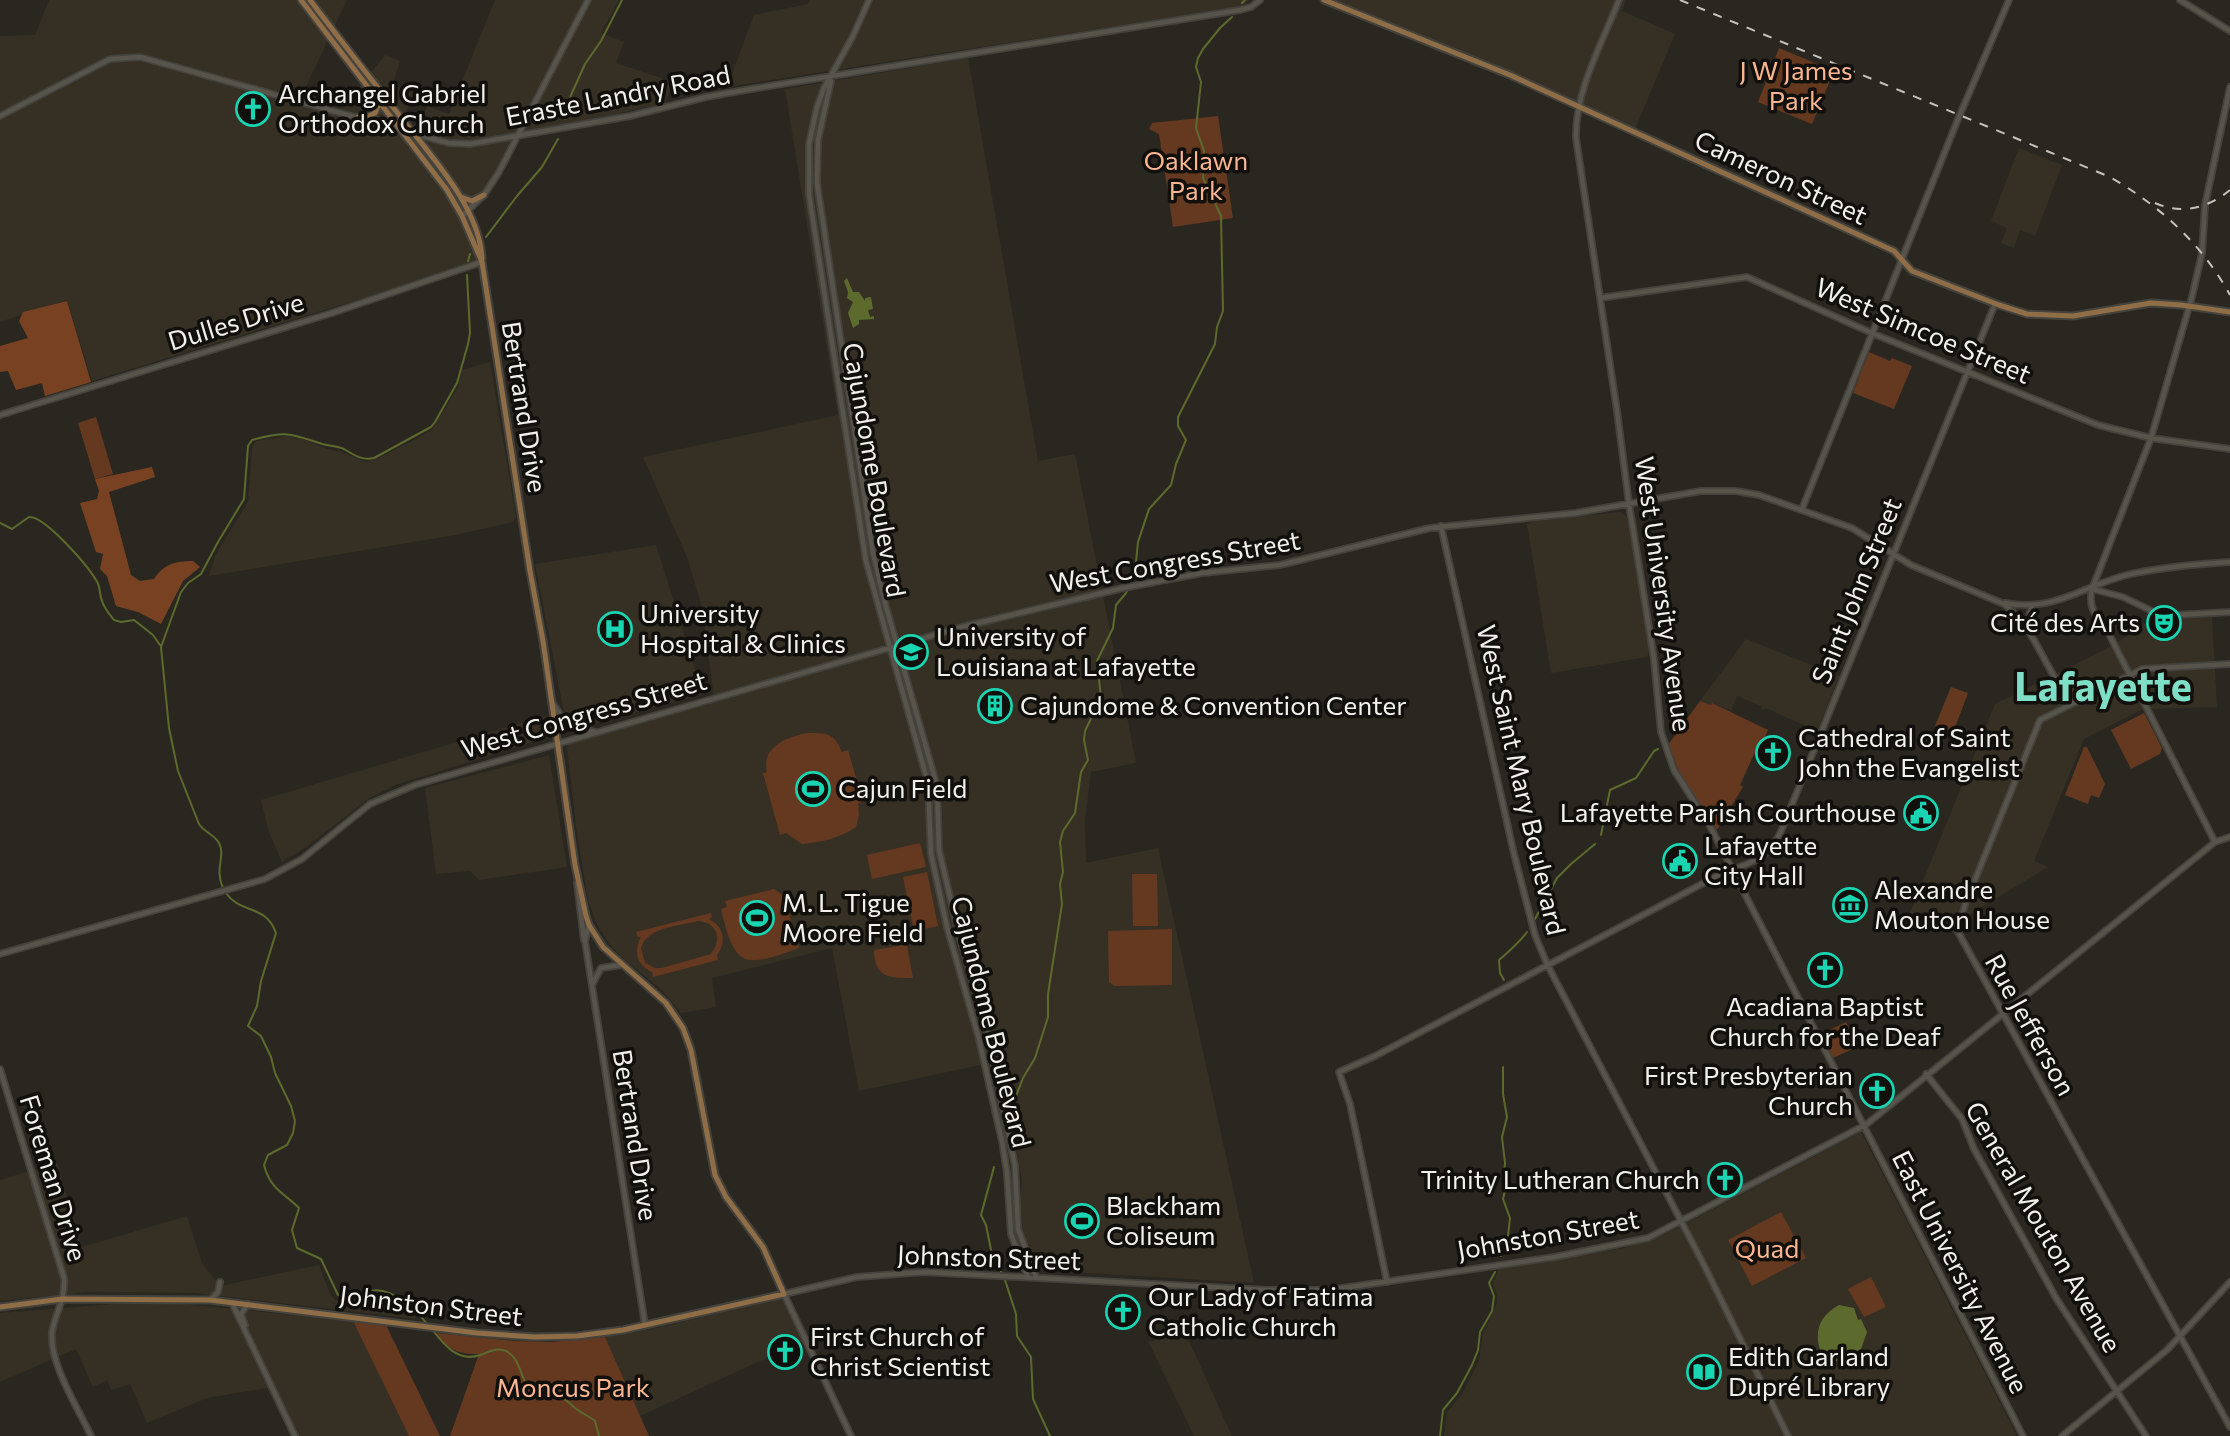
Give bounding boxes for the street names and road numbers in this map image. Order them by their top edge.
street label: Eraste Landry Road [503,58,733,131]
street label: Cameron Street [1690,123,1873,230]
street label: West Simcoe Street [1811,270,2036,389]
street label: Dulles Drive [164,285,307,356]
street label: Bertrand Drive [497,319,554,495]
street label: Cajundome Boulevard [838,340,913,599]
street label: West University Avenue [1630,454,1699,733]
street label: Saint John Street [1804,493,1907,688]
street label: West Congress Street [1047,523,1302,598]
street label: West Saint Mary Boulevard [1472,622,1573,938]
street label: West Congress Street [457,664,710,763]
street label: Cajundome Boulevard [946,893,1039,1150]
street label: Rue Jefferson [1980,948,2083,1100]
street label: Bertrand Drive [608,1047,665,1223]
street label: Foreman Drive [14,1091,94,1265]
street label: General Mouton Avenue [1960,1095,2129,1357]
street label: East University Avenue [1887,1145,2036,1398]
street label: Johnston Street [1454,1202,1641,1265]
street label: Johnston Street [897,1238,1082,1275]
street label: Johnston Street [338,1278,524,1331]

